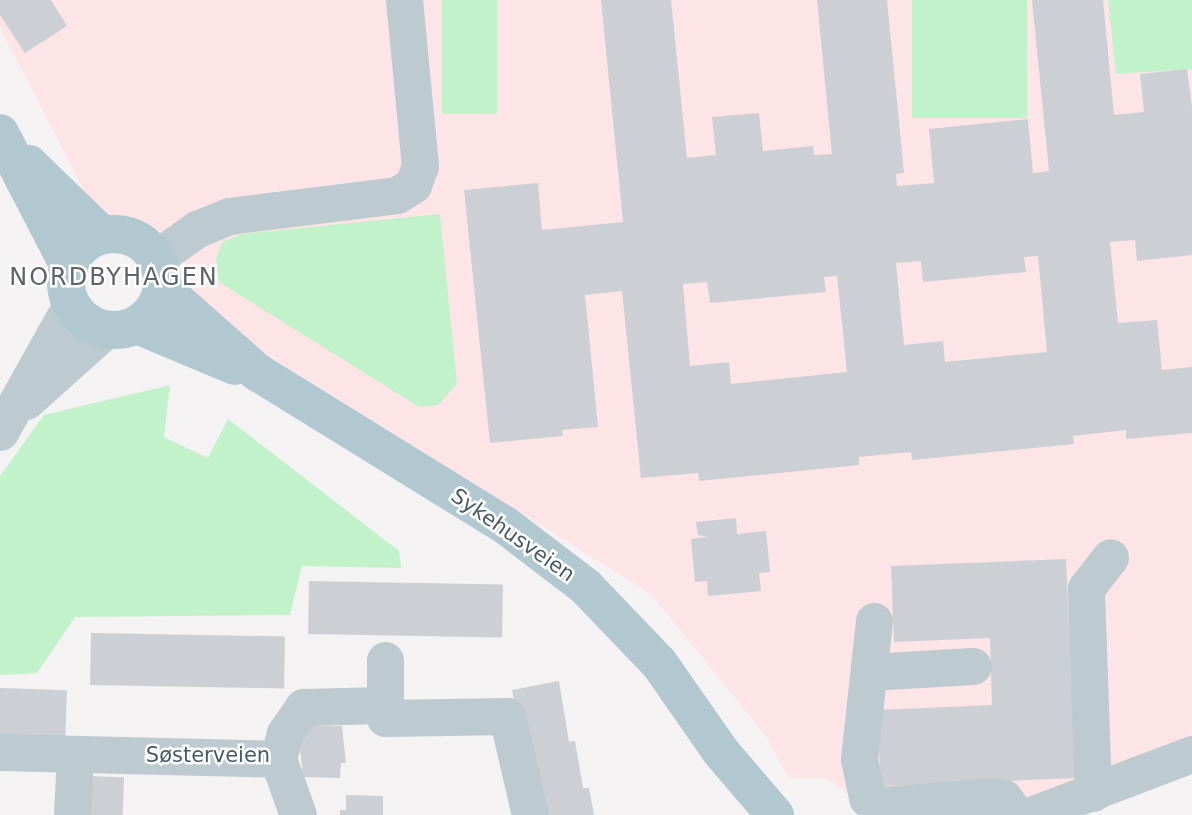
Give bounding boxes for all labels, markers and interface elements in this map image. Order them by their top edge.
district label: NORDBYHAGEN [11,264,217,292]
street label: Sykehusveien [446,483,580,587]
street label: Søsterveien [146,742,270,768]

